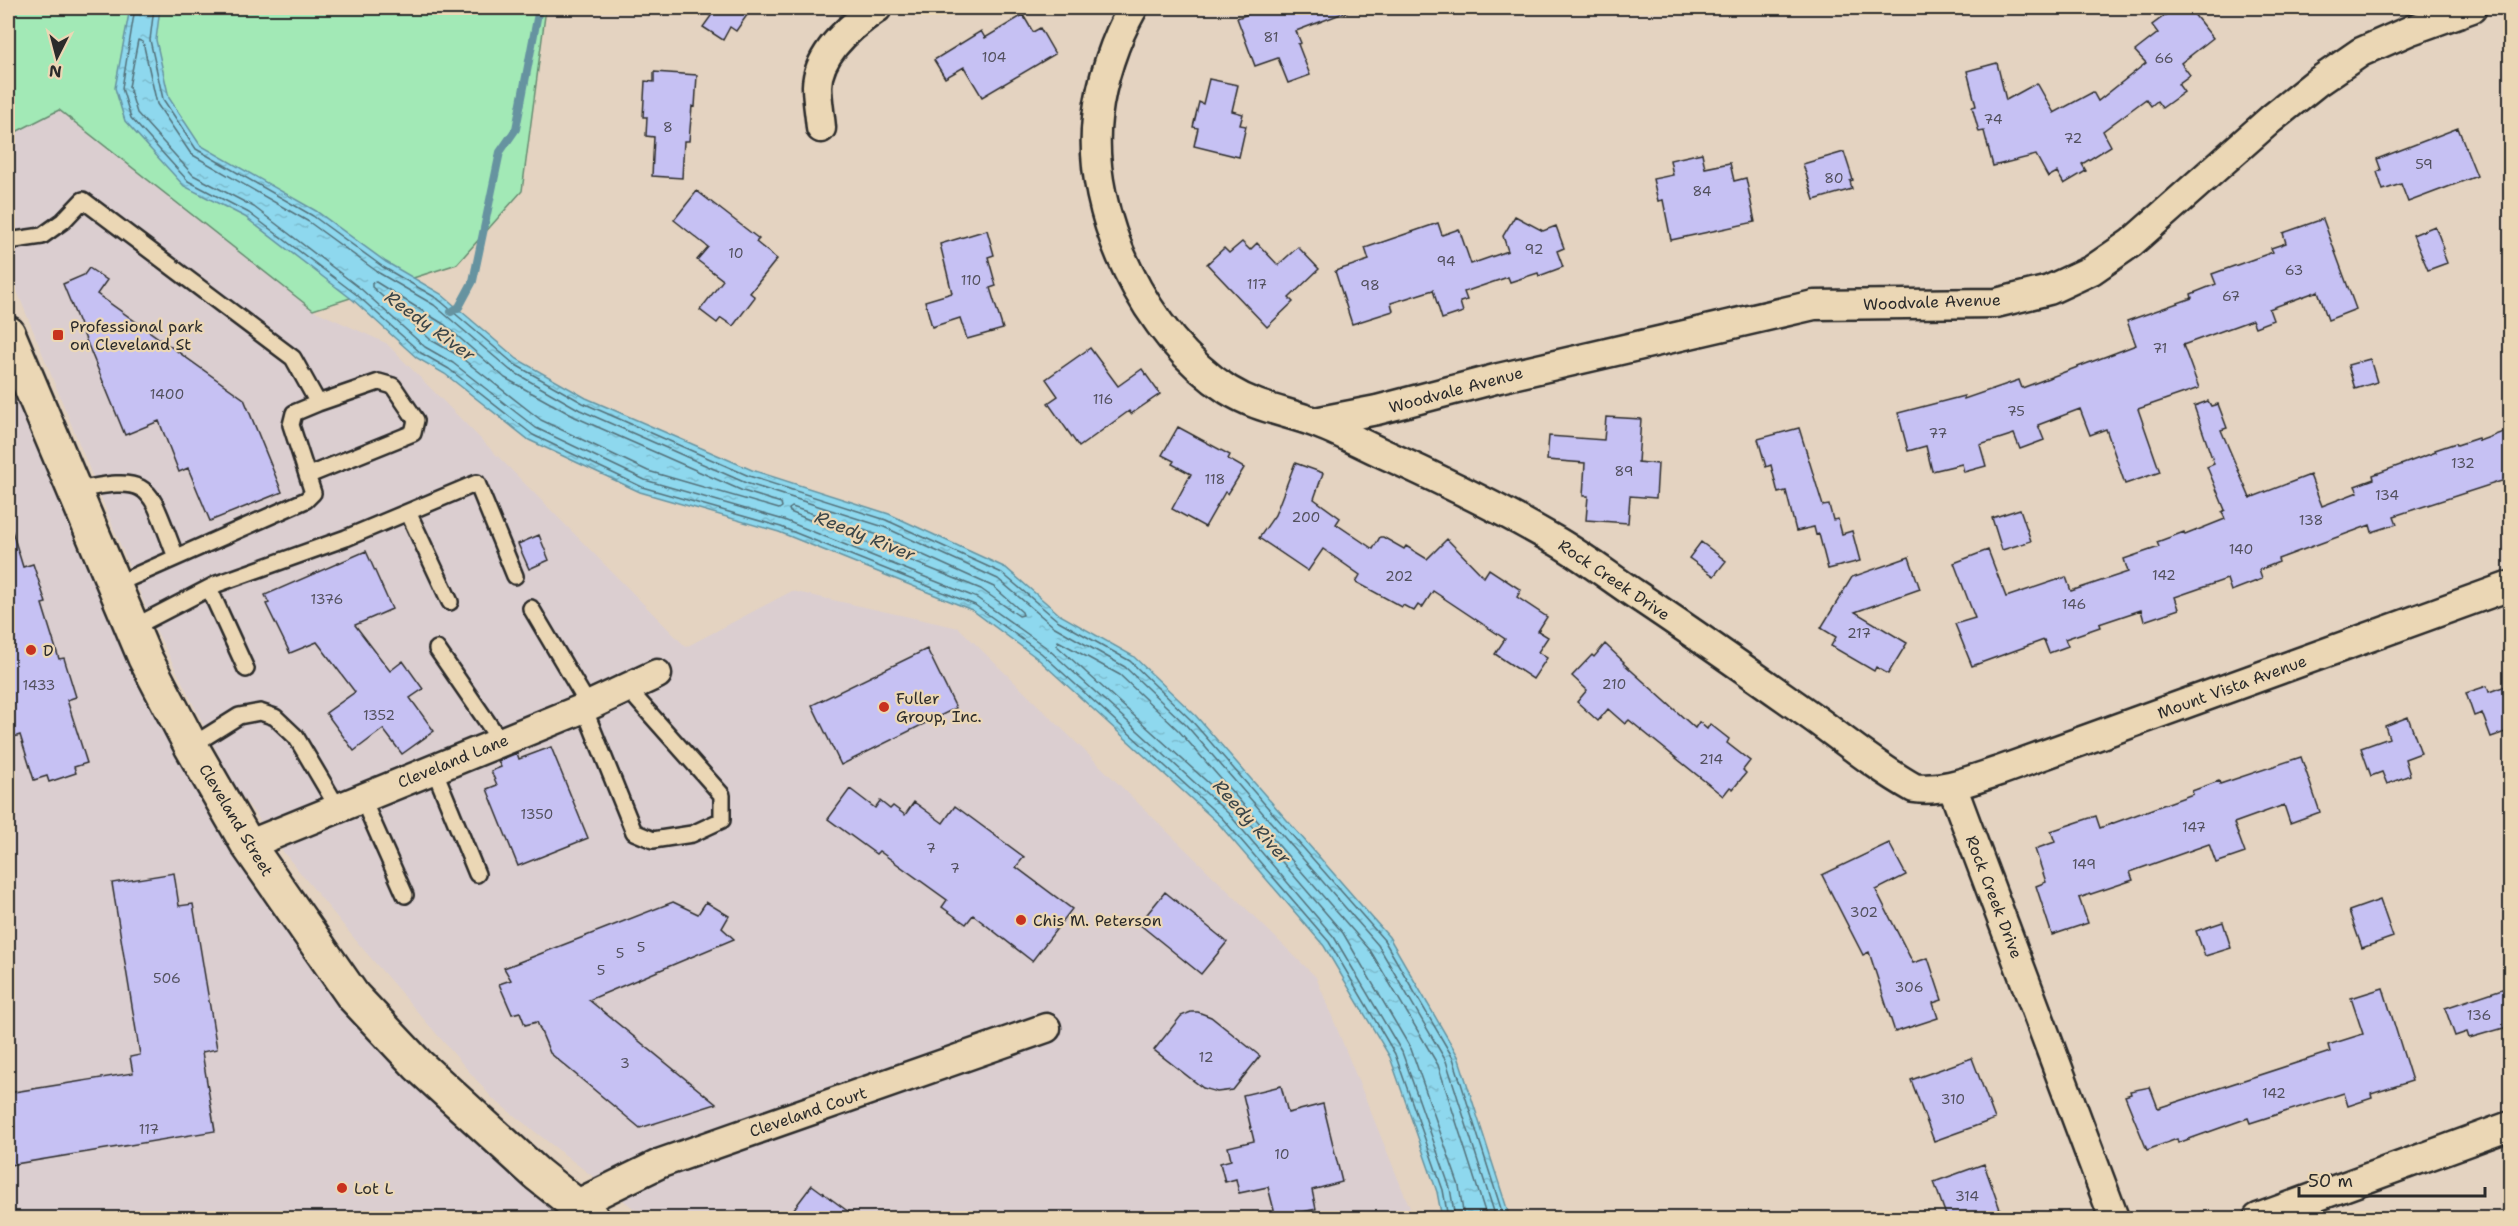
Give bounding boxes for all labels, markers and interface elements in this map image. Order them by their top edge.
north arrow [27,27,87,87]
house number: 81 [1263,28,1279,46]
house number: 104 [982,48,1007,66]
house number: 66 [2154,49,2174,67]
text: N [48,60,63,83]
house number: 74 [1984,110,2003,128]
house number: 8 [663,118,673,136]
house number: 72 [2064,129,2082,147]
house number: 59 [2415,155,2433,173]
house number: 80 [1824,169,1844,187]
house number: 84 [1692,182,1712,200]
house number: 92 [1525,240,1543,258]
house number: 10 [728,244,744,262]
house number: 94 [1436,252,1456,270]
house number: 63 [2285,261,2303,279]
house number: 110 [961,271,981,289]
house number: 117 [1247,275,1267,293]
house number: 98 [1360,276,1380,294]
water label: Reedy River [380,285,480,367]
house number: 67 [2222,287,2240,305]
street label: Woodvale Avenue [1863,289,2001,315]
place label: Professional park on Cleveland St [70,316,203,355]
marker: Professional park on Cleveland St [51,328,65,342]
house number: 71 [2153,339,2167,357]
street label: Woodvale Avenue [1387,362,1525,418]
house number: 1400 [150,385,184,403]
house number: 116 [1093,390,1113,408]
house number: 75 [2007,402,2025,420]
house number: 77 [1929,424,1947,442]
house number: 132 [2451,454,2475,472]
house number: 89 [1615,462,1633,480]
house number: 118 [1205,470,1225,488]
house number: 134 [2375,486,2399,504]
water label: Reedy River [811,505,919,567]
house number: 200 [1292,508,1320,526]
house number: 138 [2299,511,2323,529]
street label: Rock Creek Drive [1554,535,1674,625]
house number: 140 [2229,540,2253,558]
house number: 142 [2152,566,2176,584]
house number: 202 [1385,567,1413,585]
house number: 1376 [311,590,343,608]
house number: 146 [2062,595,2086,613]
house number: 217 [1847,624,1871,642]
place label: D [43,640,54,661]
marker: D [24,643,38,657]
street label: Mount Vista Avenue [2155,650,2309,724]
house number: 210 [1602,675,1626,693]
house number: 1433 [23,676,55,694]
place label: Fuller Group, Inc. [896,688,982,727]
marker: Fuller Group, Inc. [877,700,891,714]
house number: 1352 [363,706,395,724]
street label: Cleveland Lane [394,729,512,793]
house number: 214 [1699,750,1723,768]
street label: Cleveland Street [194,760,278,880]
water label: Reedy River [1208,775,1297,870]
house number: 1350 [521,805,553,823]
house number: 147 [2182,818,2206,836]
street label: Rock Creek Drive [1961,832,2027,962]
house number: 7 [926,839,936,857]
house number: 149 [2072,855,2096,873]
house number: 7 [950,859,960,877]
house number: 302 [1850,903,1878,921]
place label: Chis M. Peterson [1033,910,1162,931]
marker: Chis M. Peterson [1014,913,1028,927]
house number: 5 [637,938,645,956]
house number: 5 [616,944,624,962]
house number: 5 [597,961,605,979]
house number: 506 [153,969,181,987]
house number: 306 [1895,978,1923,996]
house number: 136 [2467,1006,2491,1024]
house number: 12 [1199,1048,1213,1066]
house number: 3 [620,1054,630,1072]
street label: Cleveland Court [746,1082,870,1142]
house number: 142 [2262,1084,2286,1102]
house number: 310 [1941,1090,1965,1108]
house number: 117 [139,1120,159,1138]
house number: 10 [1274,1145,1290,1163]
scale bar [2299,1160,2485,1198]
text: 50 m [2308,1169,2353,1193]
place label: Lot L [354,1178,393,1199]
marker: Lot L [335,1181,349,1195]
house number: 314 [1955,1187,1979,1205]

